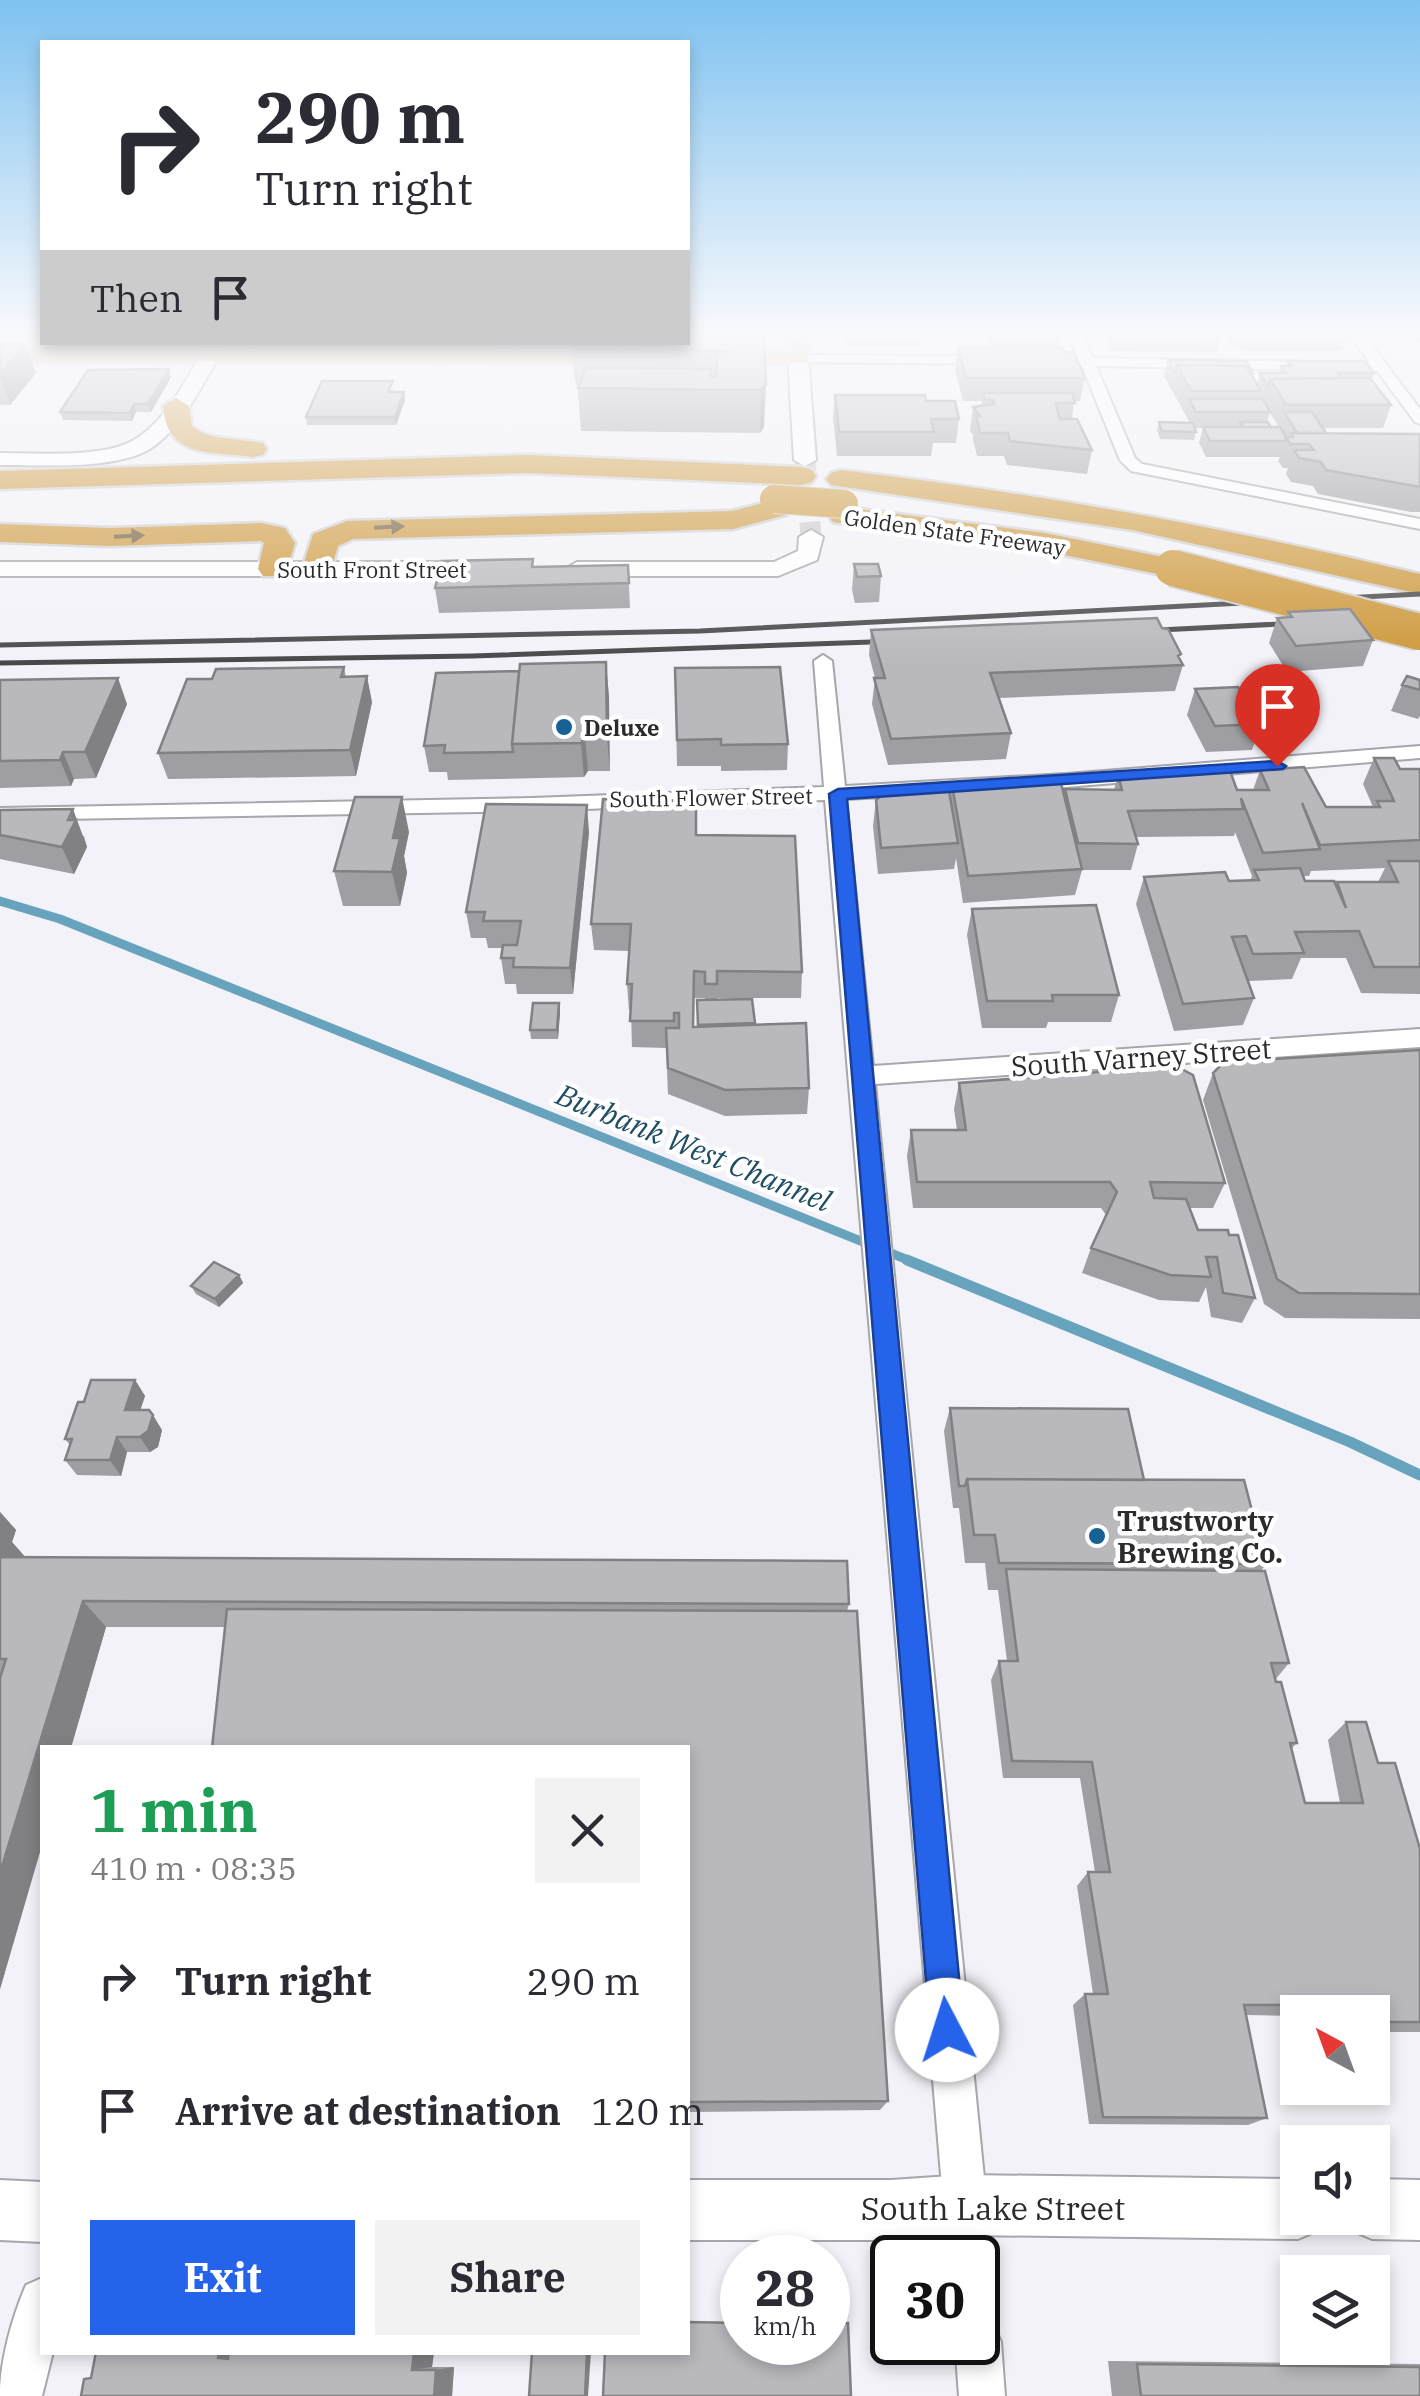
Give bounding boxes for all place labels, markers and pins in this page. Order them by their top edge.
pin [1235,664,1320,767]
place label: Deluxe [584,713,659,742]
marker: Deluxe [553,716,575,738]
place label: Trustworty Brewing Co. [1117,1502,1283,1571]
marker: Trustworty Brewing Co. [1086,1525,1108,1547]

